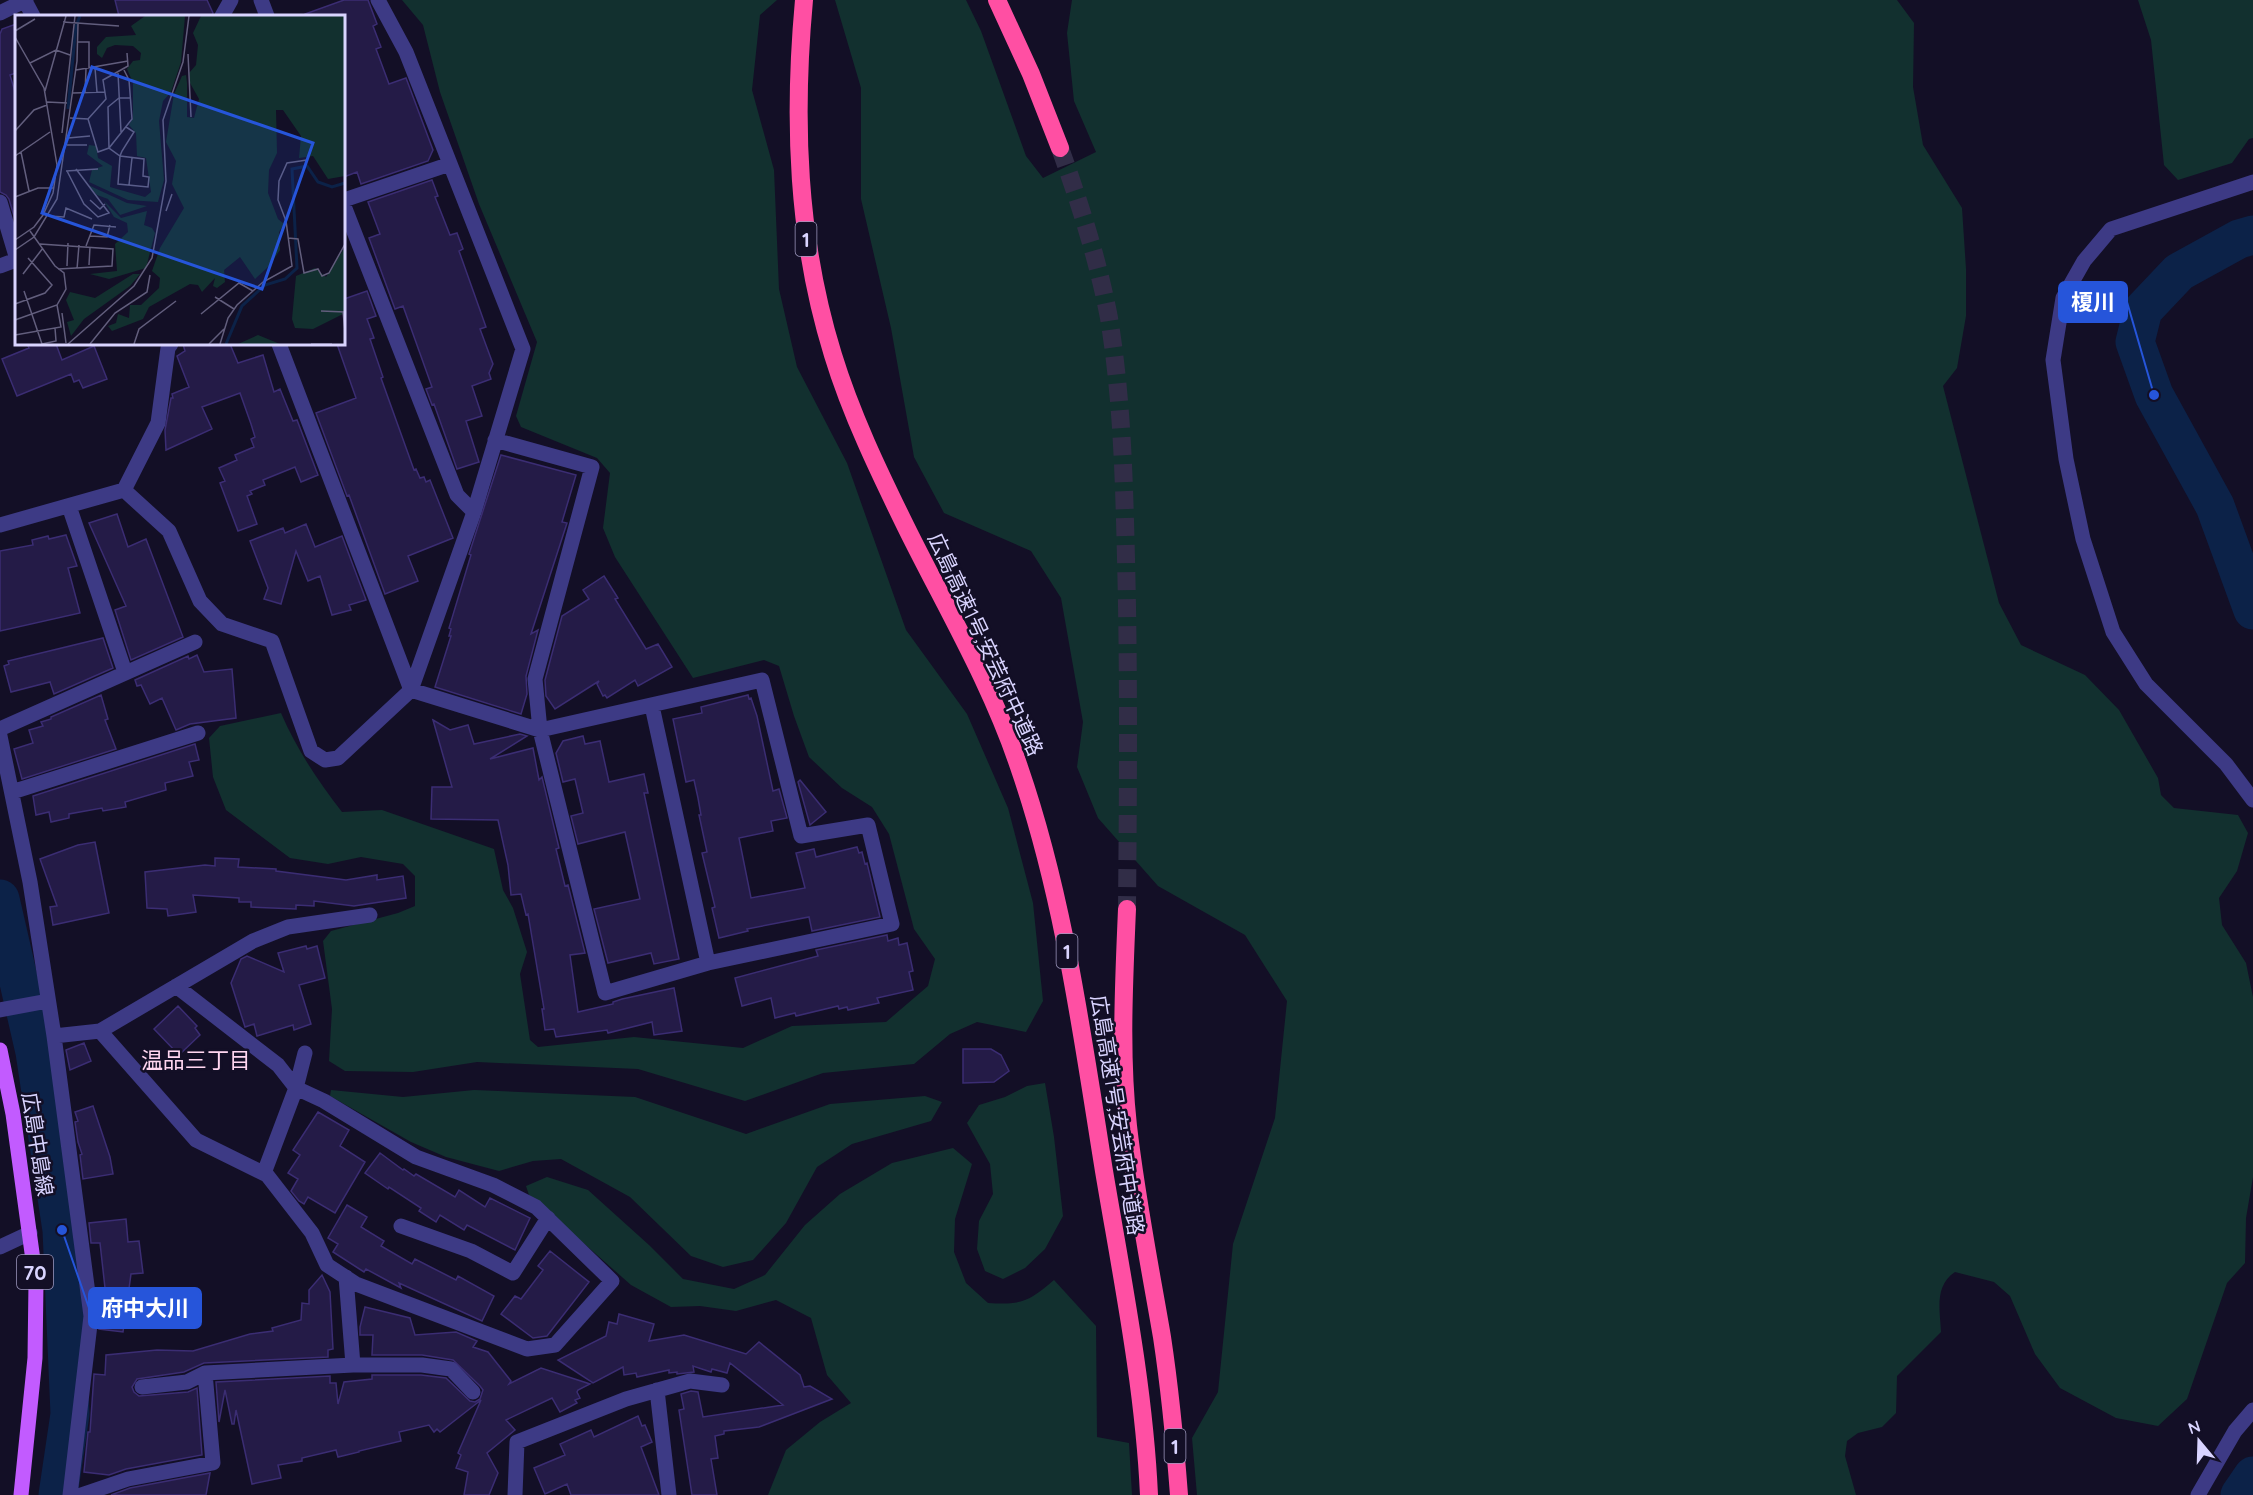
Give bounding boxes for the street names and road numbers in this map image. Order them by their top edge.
road number: 1 [796,222,816,256]
street label: 広島高速1号;安芸府中道路 [923,528,1049,760]
road number: 1 [1056,934,1078,968]
street label: 広島高速1号;安芸府中道路 [1086,993,1150,1237]
street label: 広島中島線 [17,1090,59,1198]
road number: 70 [17,1255,53,1289]
road number: 1 [1164,1429,1186,1463]

